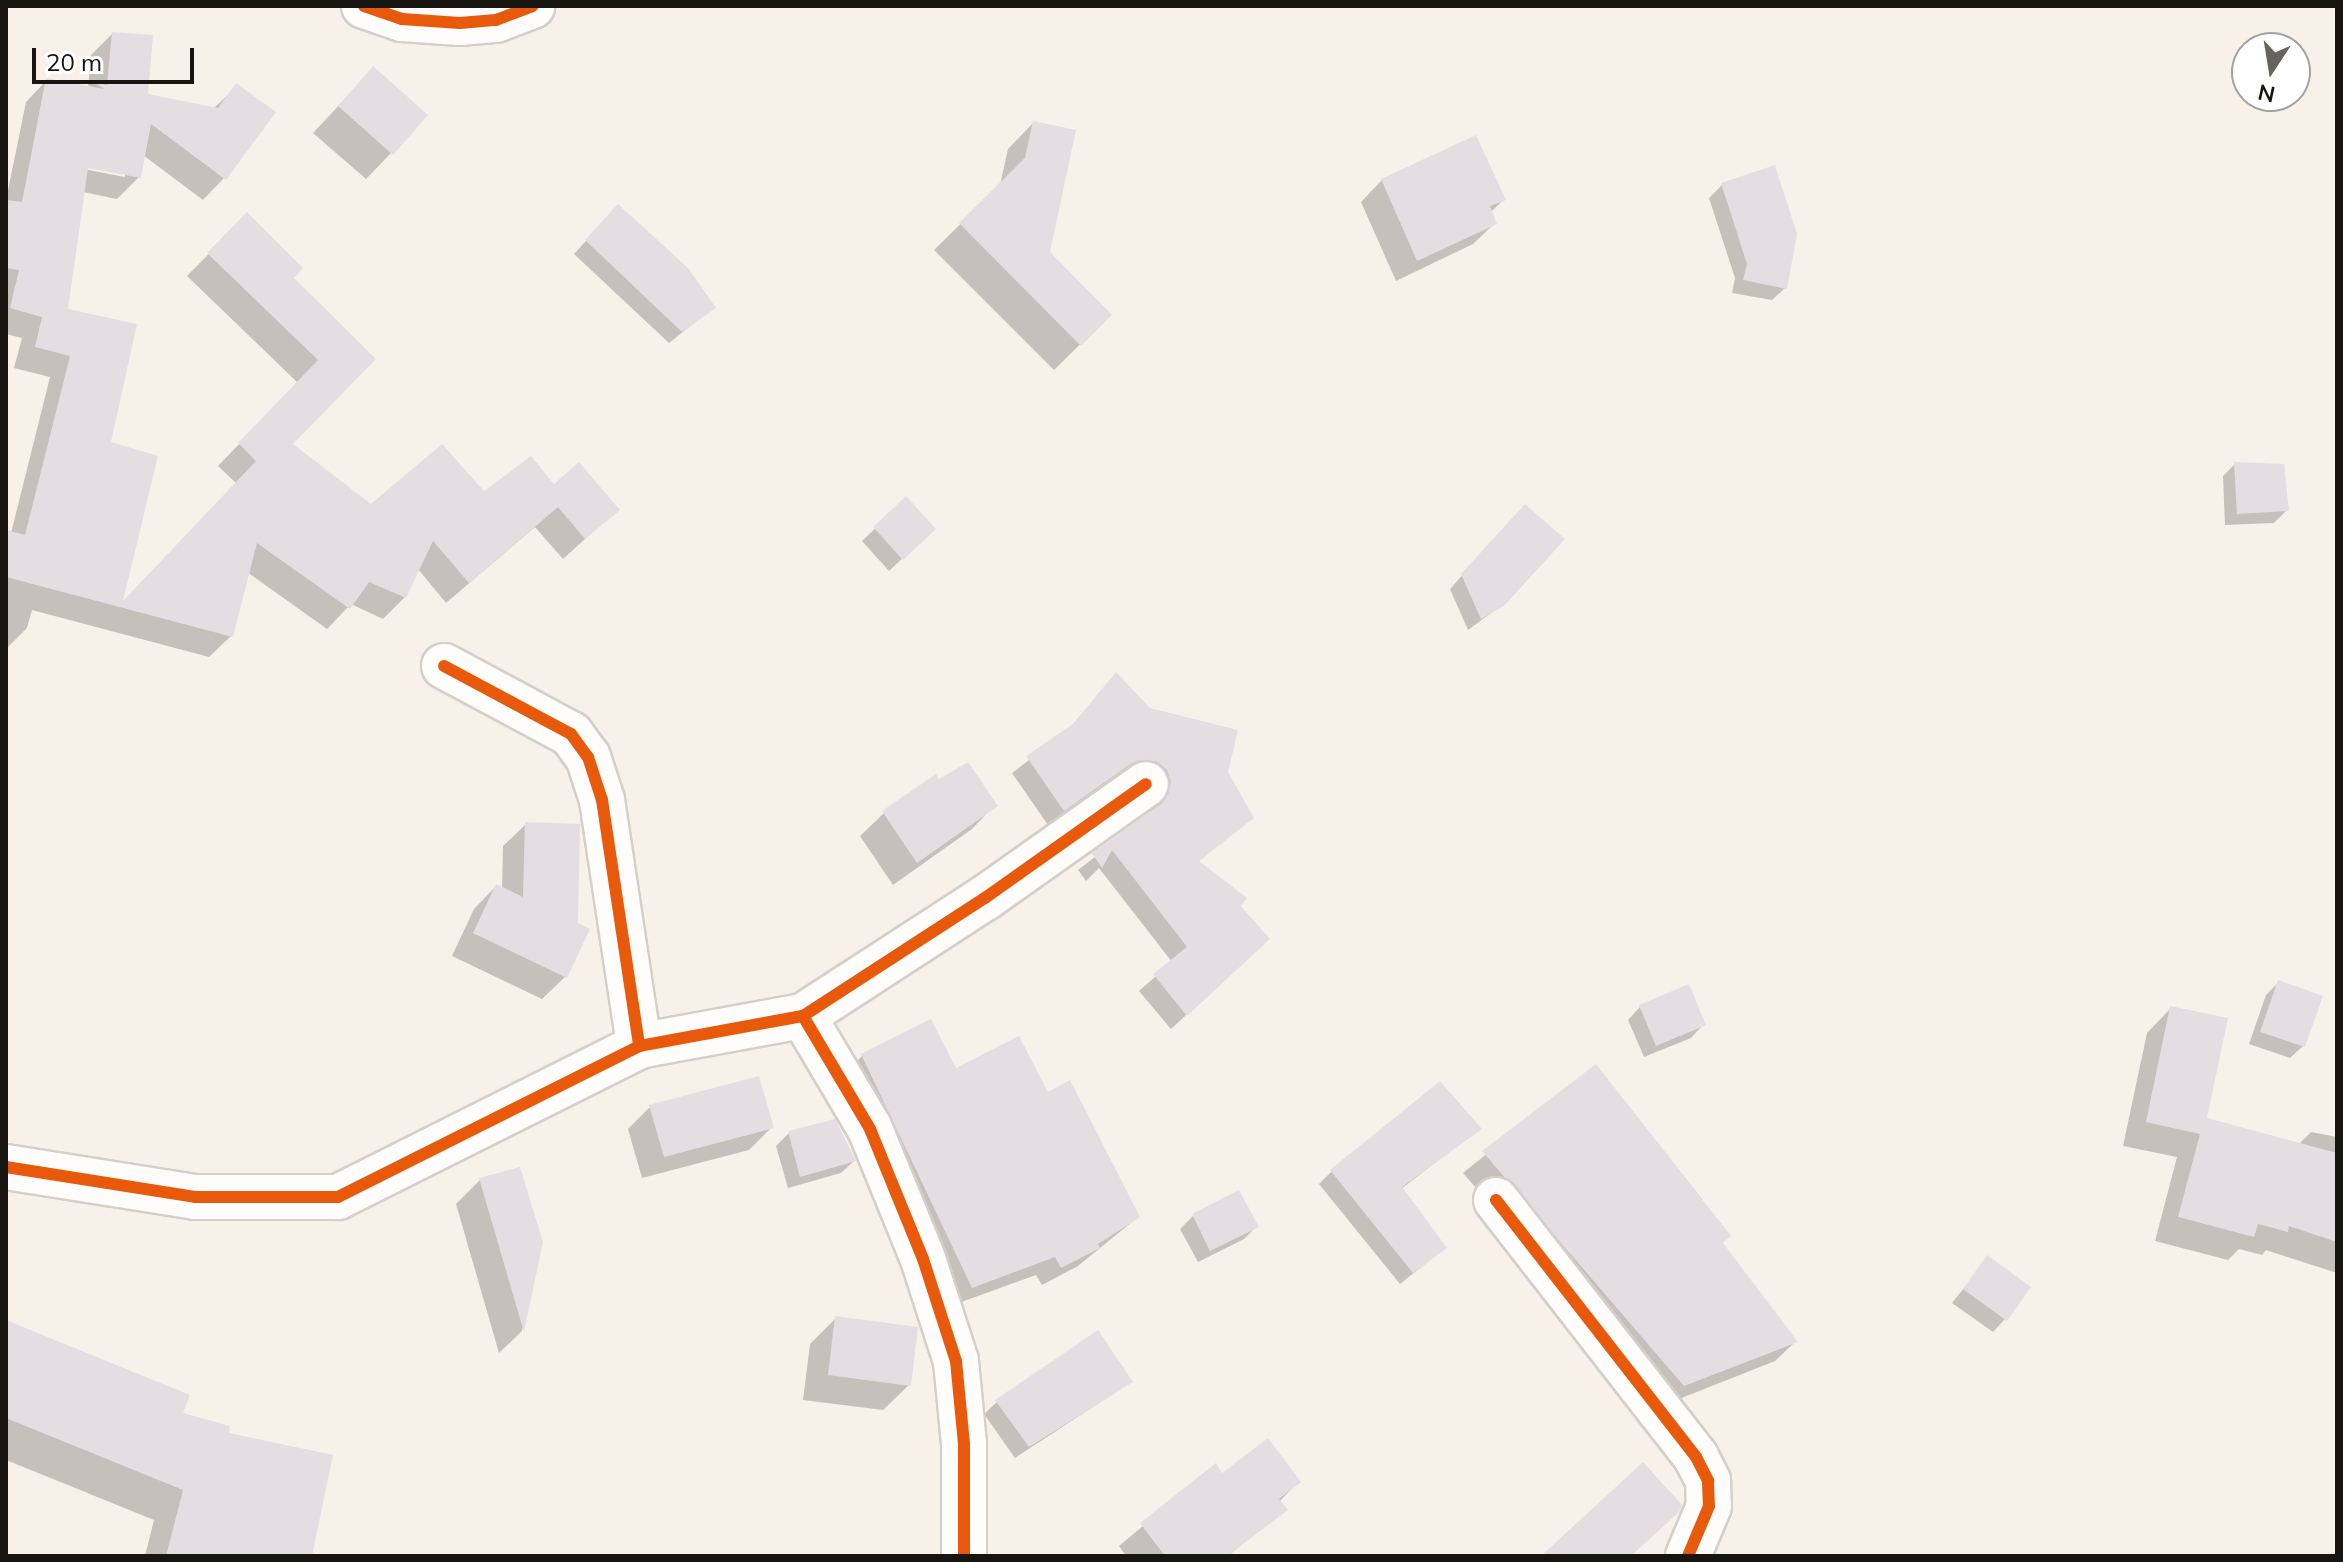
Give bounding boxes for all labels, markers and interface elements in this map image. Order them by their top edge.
scale bar [36,32,198,82]
north arrow [2231,32,2311,112]
text: 20 m [46,47,102,77]
text: N [2255,78,2277,109]

